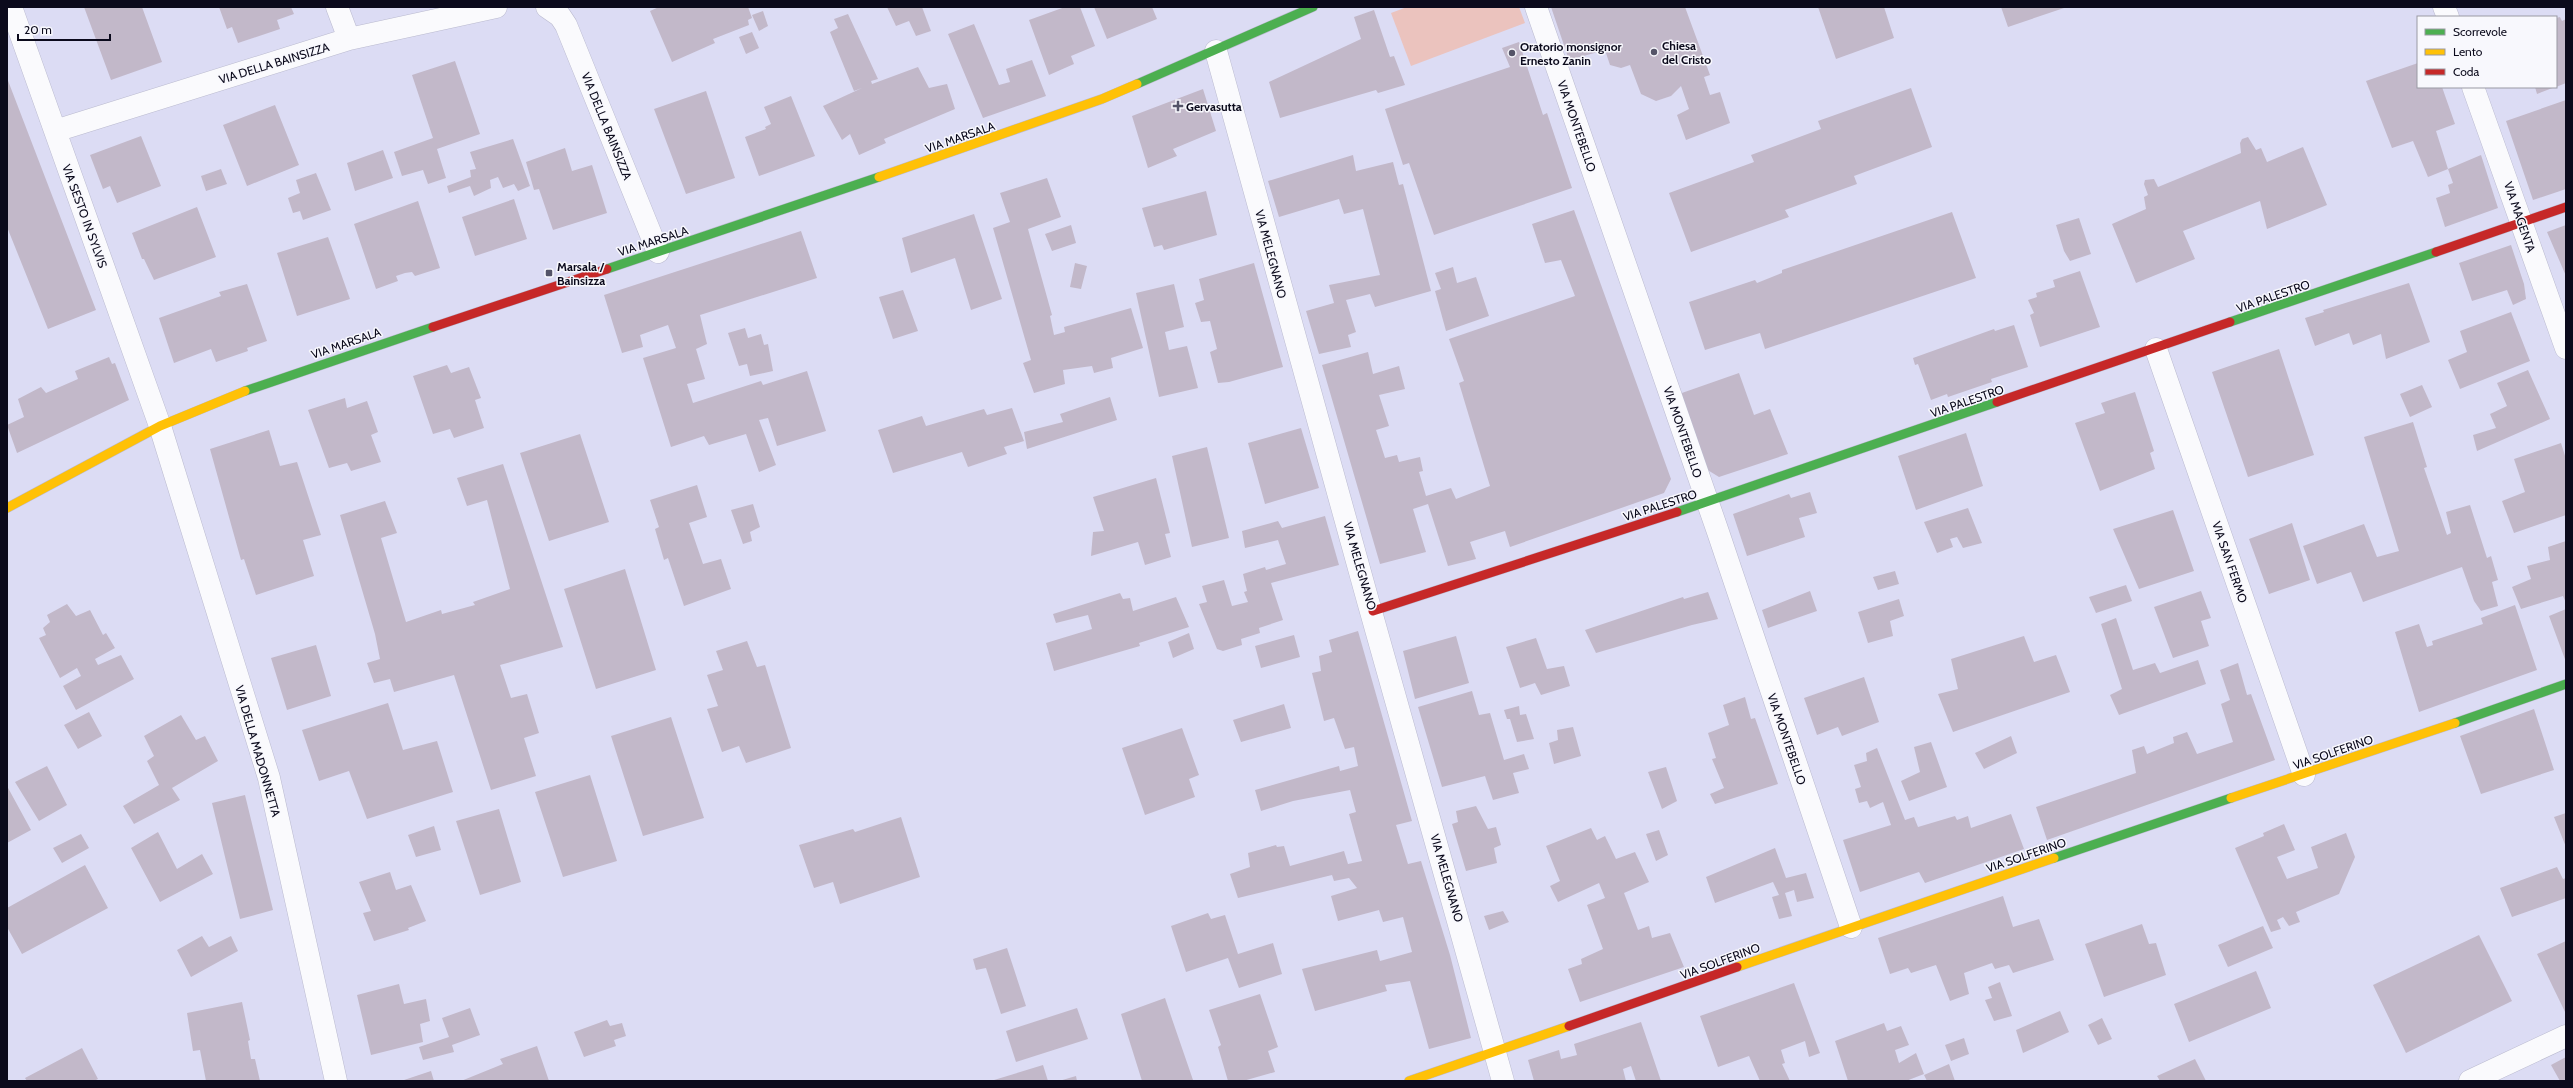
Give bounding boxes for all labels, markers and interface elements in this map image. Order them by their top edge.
scale bar [18,16,110,42]
legend [2417,16,2557,88]
text: 20 m [24,22,52,37]
text: Scorrevole [2453,24,2507,39]
place label: Chiesa del Cristo [1662,38,1711,67]
street label: VIA DELLA BAINSIZZA [217,39,332,87]
place label: Oratorio monsignor Ernesto Zanin [1520,39,1621,68]
text: Lento [2453,44,2483,59]
marker: Chiesa del Cristo [1649,47,1659,57]
marker: Oratorio monsignor Ernesto Zanin [1507,48,1517,58]
text: Coda [2453,64,2479,79]
street label: VIA DELLA BAINSIZZA [579,70,636,183]
street label: VIA MONTEBELLO [1554,78,1600,174]
place label: Gervasutta [1186,99,1242,114]
marker: Gervasutta [1173,101,1183,111]
street label: VIA MARSALA [923,118,997,156]
street label: VIA SESTO IN SYLVIS [59,162,111,270]
street label: VIA MAGENTA [2501,180,2539,255]
street label: VIA MELEGNANO [1252,208,1290,300]
street label: VIA MARSALA [616,222,690,259]
place label: Marsala / Bainsizza [557,259,605,288]
marker: Marsala / Bainsizza [544,268,554,278]
street label: VIA PALESTRO [2234,276,2312,316]
street label: VIA MARSALA [309,324,383,362]
street label: VIA PALESTRO [1928,381,2006,421]
street label: VIA MONTEBELLO [1660,384,1706,480]
street label: VIA PALESTRO [1621,486,1699,524]
street label: VIA SAN FERMO [2209,519,2251,605]
street label: VIA MELEGNANO [1340,520,1380,612]
street label: VIA DELLA MADONNETTA [232,683,284,819]
street label: VIA MONTEBELLO [1764,691,1810,787]
street label: VIA SOLFERINO [2291,731,2375,773]
street label: VIA MELEGNANO [1427,832,1467,924]
street label: VIA SOLFERINO [1984,834,2068,876]
street label: VIA SOLFERINO [1678,940,1762,982]

